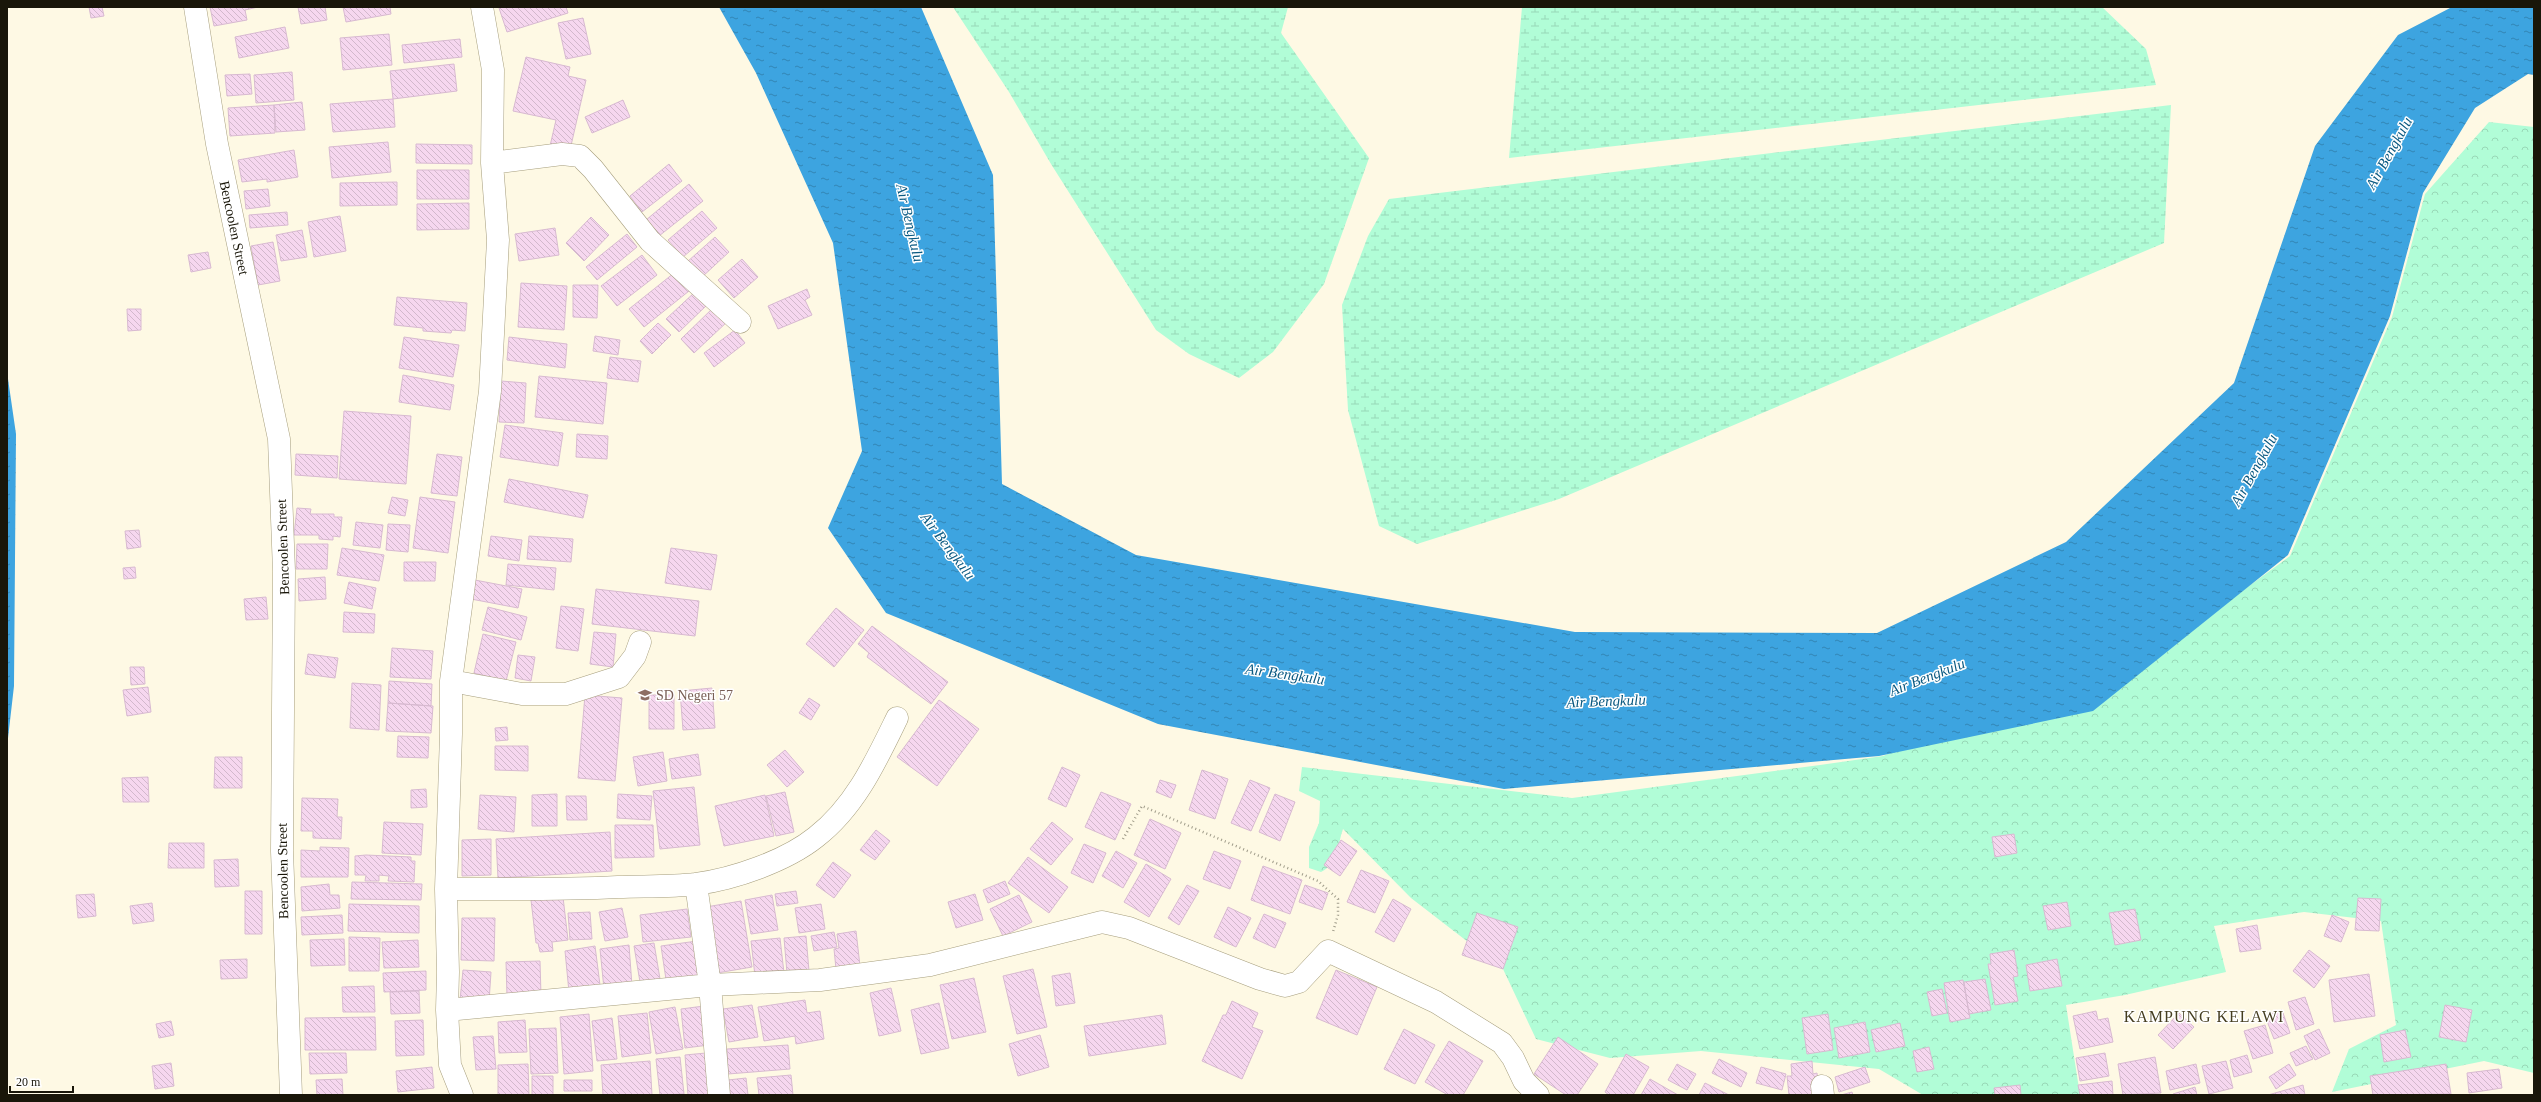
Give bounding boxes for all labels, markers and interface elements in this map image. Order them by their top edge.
water label: Air Bengkulu [2362,114,2415,193]
street label: Bencoolen Street [217,179,251,277]
water label: Air Bengkulu [893,181,927,264]
water label: Air Bengkulu [2227,431,2280,510]
street label: Bencoolen Street [274,499,292,595]
water label: Air Bengkulu [917,509,978,583]
water label: Air Bengkulu [1886,655,1967,699]
water label: Air Bengkulu [1243,660,1326,687]
school or university icon: SD Negeri 57 [637,687,653,703]
place label: SD Negeri 57 [656,688,733,703]
water label: Air Bengkulu [1565,692,1646,710]
street label: Bencoolen Street [275,823,291,919]
district label: KAMPUNG KELAWI [2124,1008,2284,1025]
scale bar [10,1068,73,1094]
text: 20 m [16,1075,41,1089]

